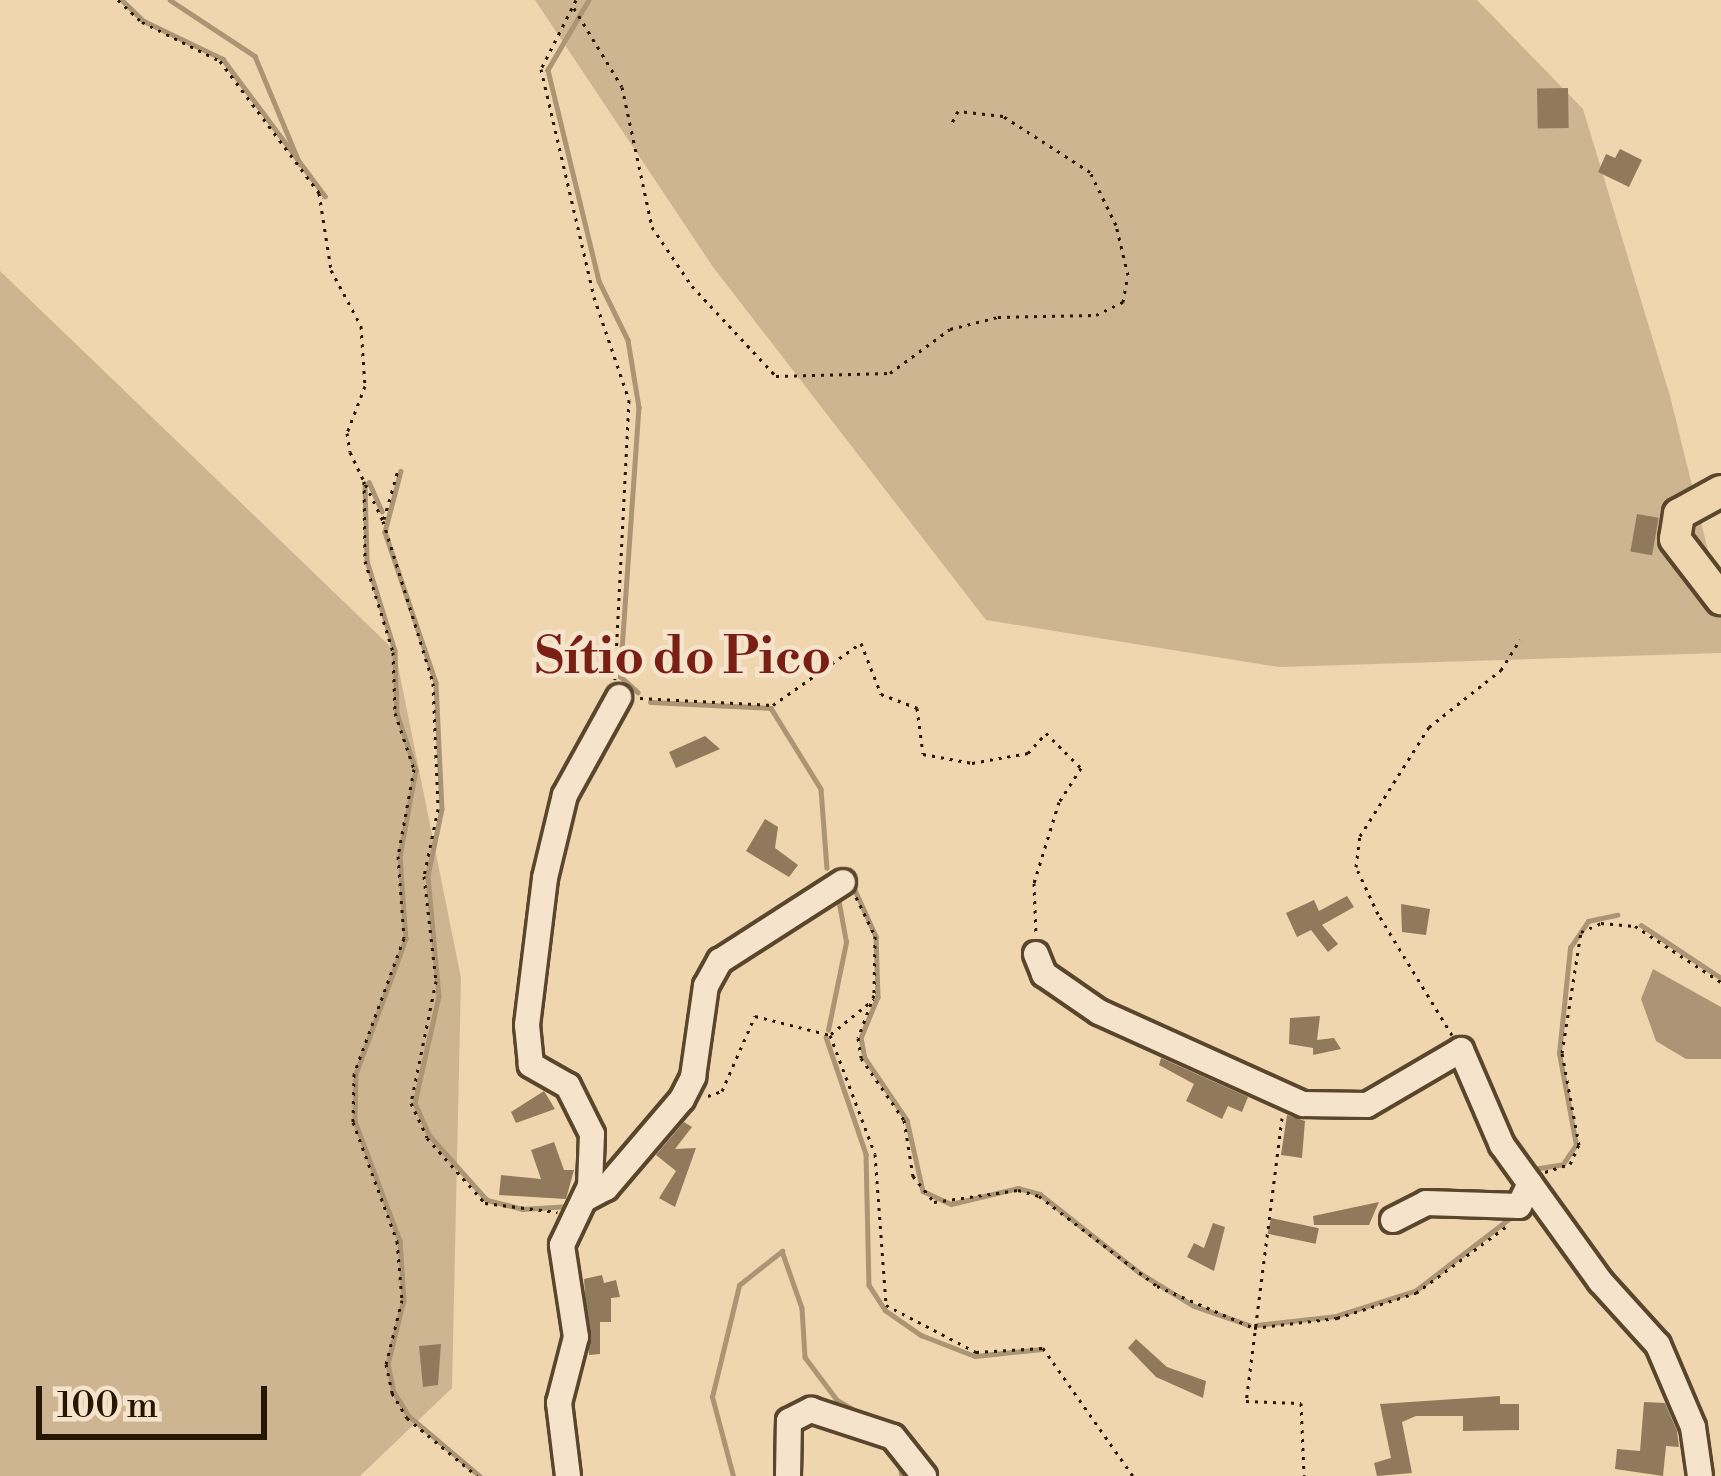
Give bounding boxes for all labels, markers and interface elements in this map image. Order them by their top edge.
district label: Sítio do Pico [535,627,831,689]
scale bar [42,1362,273,1436]
text: 100 m [57,1384,158,1429]

